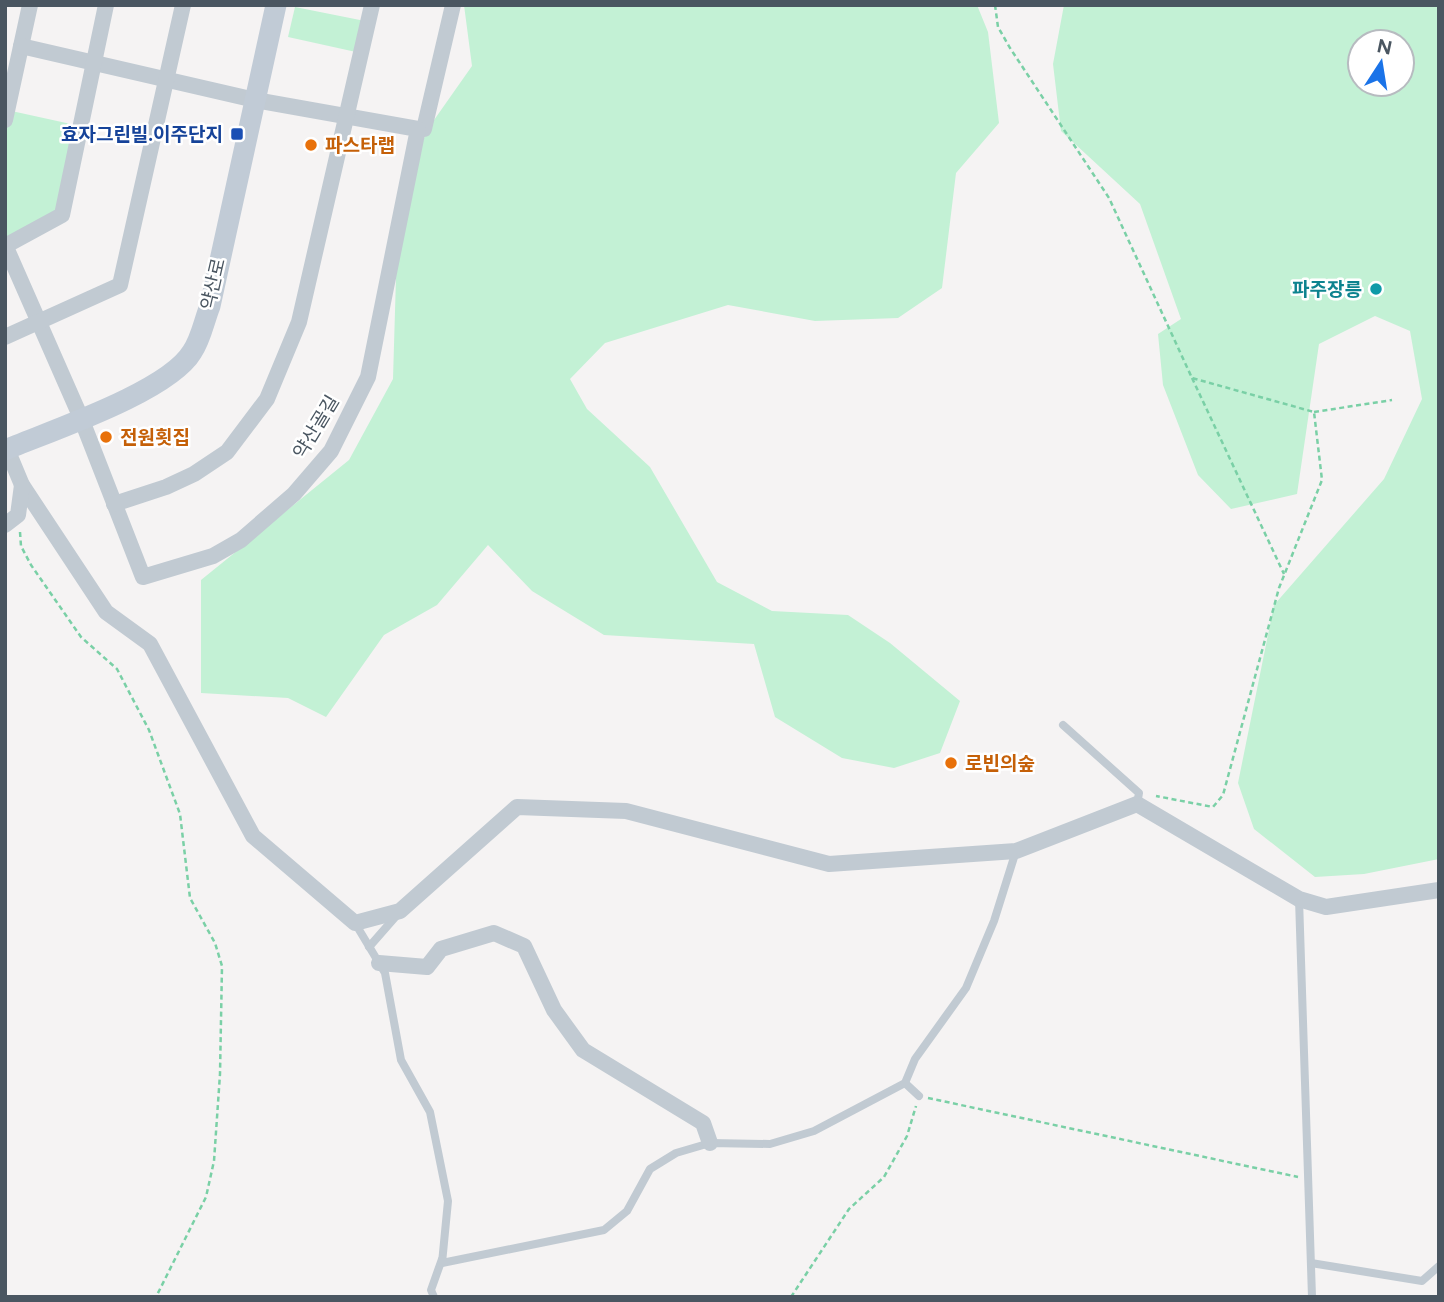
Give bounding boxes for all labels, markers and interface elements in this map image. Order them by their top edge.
north arrow [1346,28,1416,98]
text: N [1375,34,1394,60]
place label: 효자그린빌.이주단지 [61,123,223,146]
marker: 효자그린빌.이주단지 [229,126,245,142]
place label: 파스타랩 [325,134,395,157]
marker: 파스타랩 [303,137,319,153]
street label: 약산로 [196,256,230,312]
place label: 파주장릉 [1292,278,1362,301]
marker: 파주장릉 [1368,281,1384,297]
street label: 약산골길 [288,391,344,463]
place label: 전원횟집 [120,426,190,449]
marker: 전원횟집 [98,429,114,445]
place label: 로빈의숲 [965,752,1035,775]
marker: 로빈의숲 [943,755,959,771]

